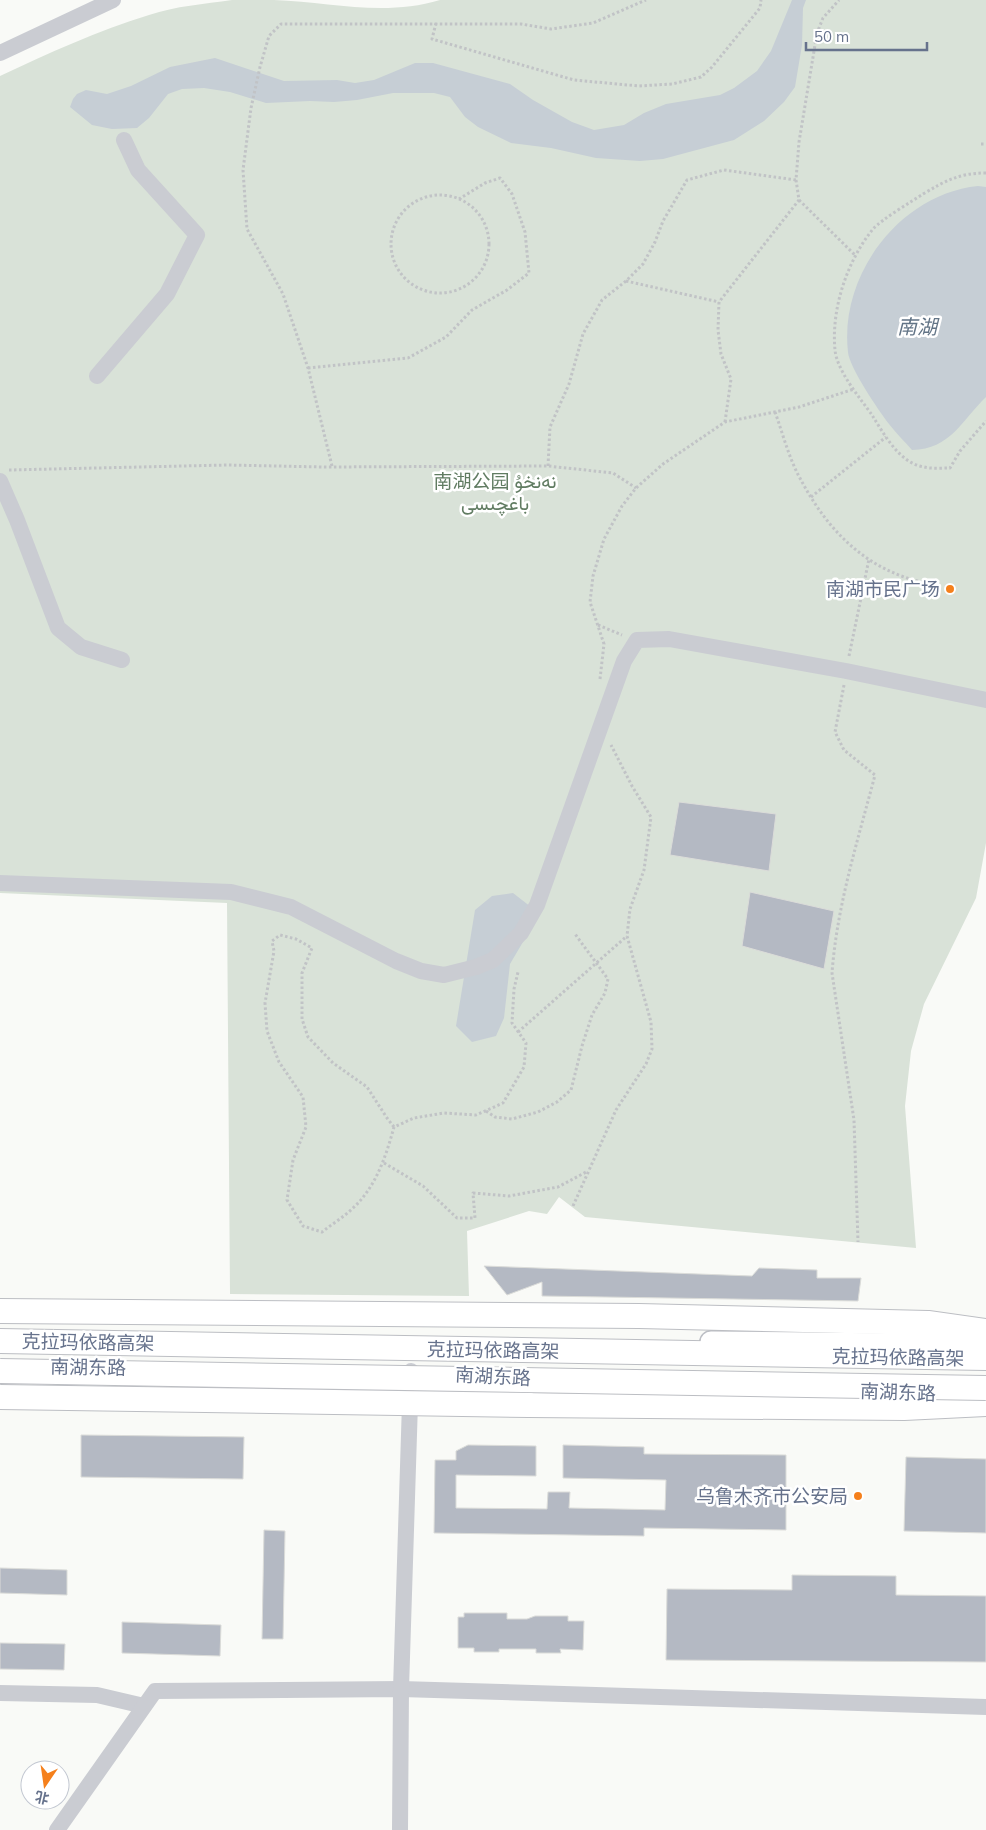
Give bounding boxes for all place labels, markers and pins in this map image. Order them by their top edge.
place label: 南湖市民广场 [826,577,940,601]
marker: 南湖市民广场 [944,583,956,595]
place label: 乌鲁木齐市公安局 [696,1484,848,1508]
marker: 乌鲁木齐市公安局 [852,1490,864,1502]

